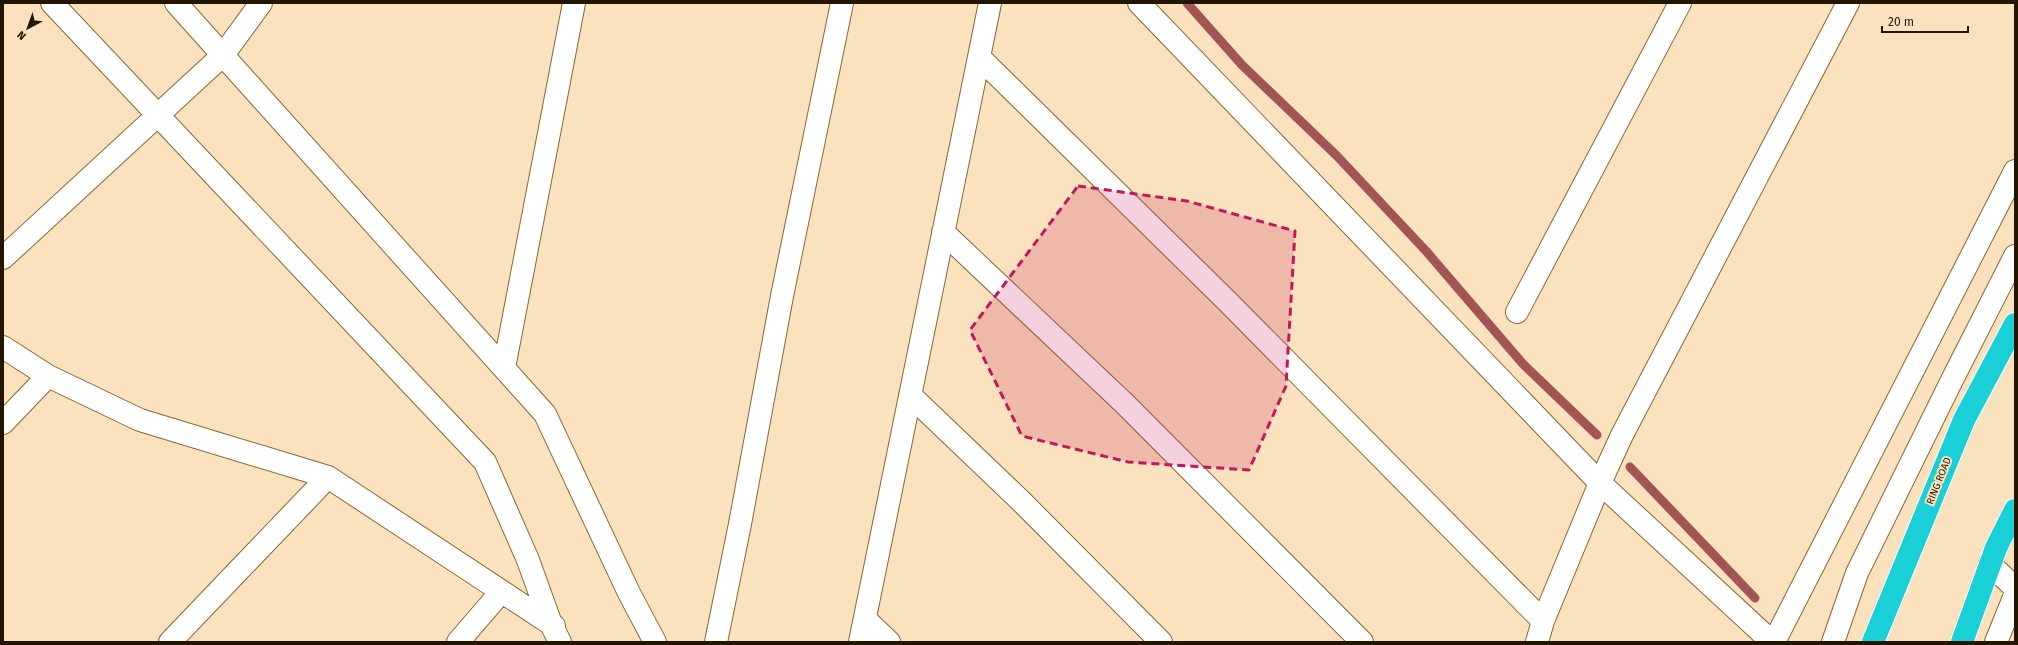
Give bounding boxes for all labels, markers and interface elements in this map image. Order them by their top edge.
north arrow [8,8,48,48]
scale bar [1882,8,1968,34]
text: 20 m [1888,15,1914,29]
text: N [15,28,29,42]
street label: RING ROAD [1924,456,1954,506]

